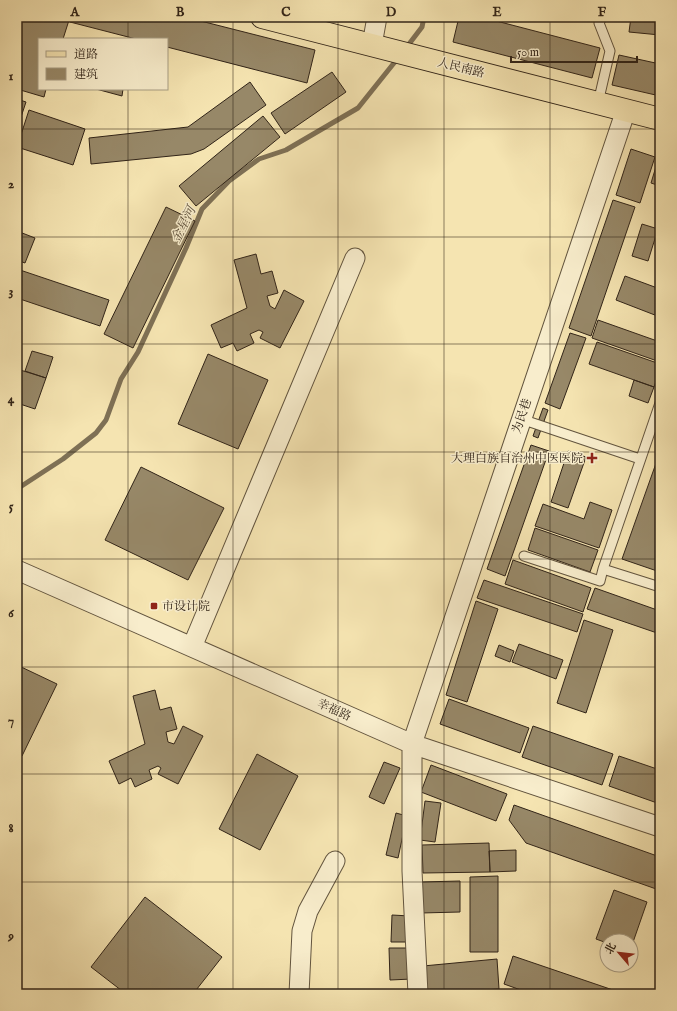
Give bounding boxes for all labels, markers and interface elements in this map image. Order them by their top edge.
text: A [70,4,81,21]
text: B [176,4,185,21]
text: C [281,4,291,21]
text: D [386,4,397,21]
text: E [492,4,502,21]
text: F [598,4,607,21]
legend [38,38,168,90]
scale bar [511,38,637,64]
text: 50 m [517,45,539,60]
text: 道路 [74,47,98,62]
street label: 人民南路 [436,55,486,81]
text: 建筑 [74,67,98,82]
text: 1 [9,68,14,85]
text: 2 [8,176,14,193]
water label: 金星河 [168,202,201,246]
text: 3 [9,283,14,300]
text: 4 [8,391,15,408]
street label: 为民巷 [509,397,535,435]
place label: 大理白族自治州中医医院 [451,451,583,466]
marker: 大理白族自治州中医医院 [586,452,598,464]
text: 5 [9,498,14,515]
place label: 市设计院 [162,599,210,614]
marker: 市设计院 [149,601,159,611]
text: 6 [8,605,14,622]
street label: 幸福路 [314,696,354,724]
text: 7 [8,713,14,730]
text: 8 [8,820,14,837]
text: 9 [7,928,14,945]
north arrow [599,933,639,973]
text: 北 [602,941,620,957]

